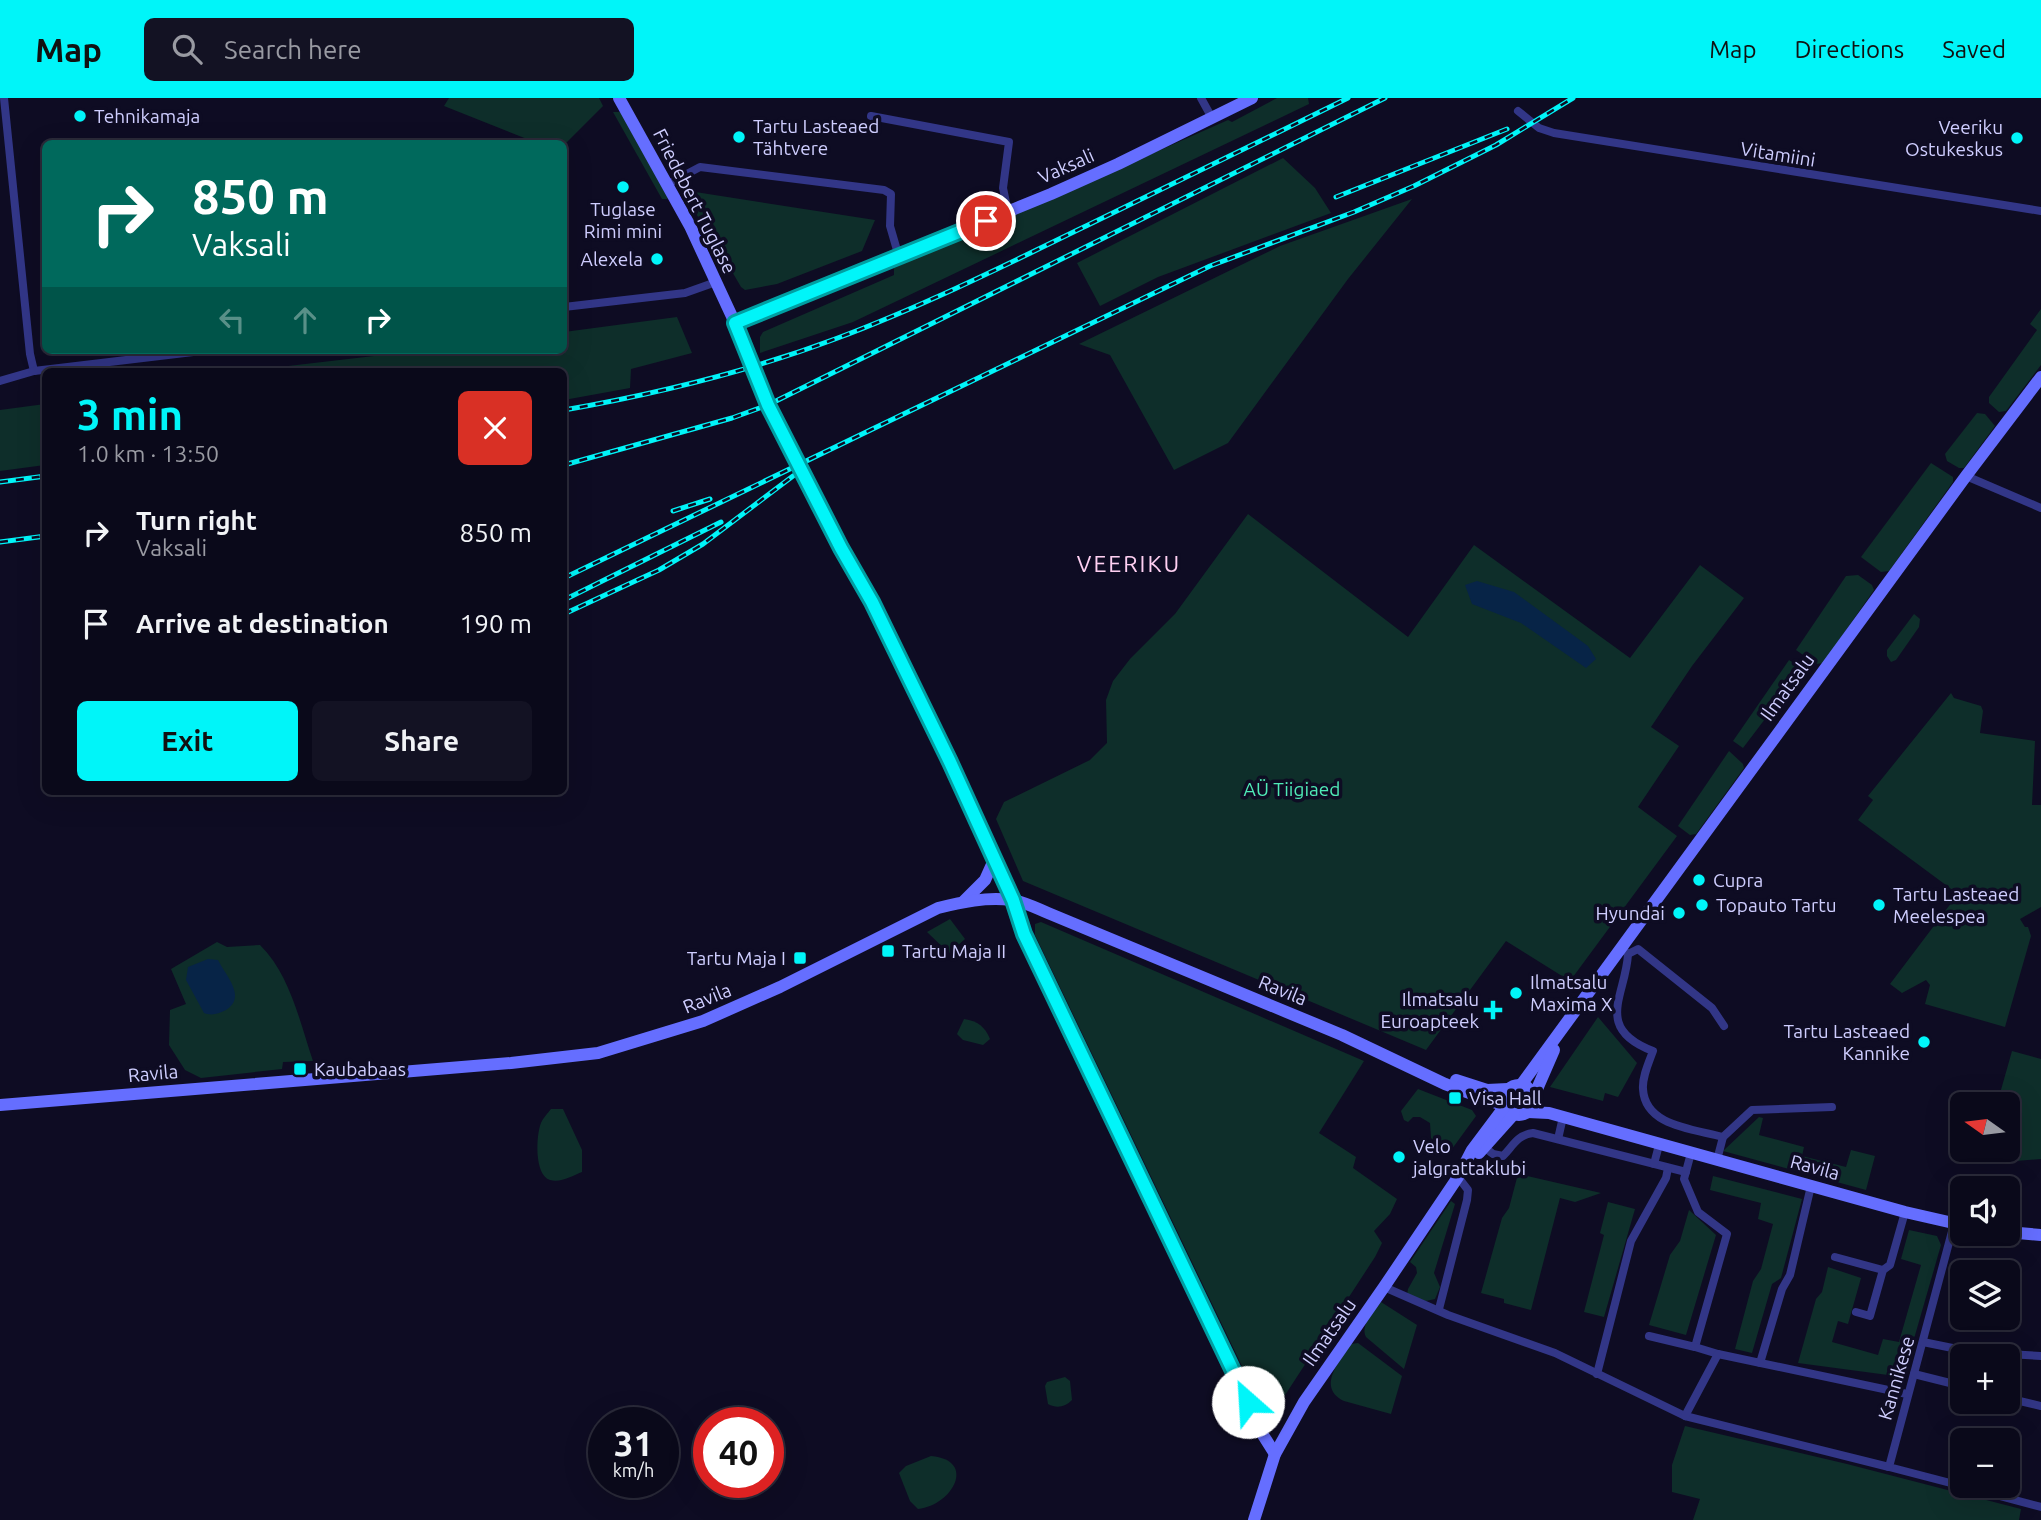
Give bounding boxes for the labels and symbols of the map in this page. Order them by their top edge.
place label: Tehnikamaja [94,105,200,127]
marker: Tehnikamaja [72,108,88,124]
place label: Tartu Lasteaed Tähtvere [753,115,879,159]
place label: Veeriku Ostukeskus [1905,116,2003,160]
street label: Friedebert Tuglase [649,125,741,277]
marker: Tartu Lasteaed Tähtvere [731,129,747,145]
marker: Veeriku Ostukeskus [2009,130,2025,146]
street label: Vitamiini [1739,137,1817,171]
street label: Vaksali [1035,144,1097,188]
marker: Tuglase Rimi mini [615,179,631,195]
pin [956,191,1016,251]
place label: Tuglase Rimi mini [584,198,662,242]
place label: Alexela [581,248,643,270]
marker: Alexela [649,251,665,267]
district label: VEERIKU [1077,551,1181,576]
street label: Ilmatsalu [1755,649,1819,725]
park label: AÜ Tiigiaed [1244,778,1340,800]
place label: Cupra [1713,869,1763,891]
marker: Cupra [1691,872,1707,888]
place label: Tartu Lasteaed Meelespea [1893,883,2019,927]
place label: Topauto Tartu [1716,894,1837,916]
marker: Topauto Tartu [1694,897,1710,913]
marker: Tartu Lasteaed Meelespea [1871,897,1887,913]
place label: Hyundai [1595,902,1665,924]
marker: Hyundai [1671,905,1687,921]
place label: Tartu Maja II [902,940,1006,962]
marker: Tartu Maja II [880,943,896,959]
place label: Tartu Maja I [687,947,786,969]
marker: Tartu Maja I [792,950,808,966]
street label: Ravila [1256,970,1310,1010]
place label: Ilmatsalu Maxima X [1530,971,1613,1015]
street label: Ravila [680,978,734,1018]
marker: Ilmatsalu Maxima X [1508,985,1524,1001]
place label: Ilmatsalu Euroapteek [1380,988,1479,1032]
marker: Ilmatsalu Euroapteek [1485,1002,1501,1018]
place label: Tartu Lasteaed Kannike [1784,1020,1910,1064]
marker: Tartu Lasteaed Kannike [1916,1034,1932,1050]
place label: Kaubabaas [314,1058,406,1080]
street label: Ravila [127,1060,179,1086]
marker: Kaubabaas [292,1061,308,1077]
place label: Visa Hall [1469,1087,1542,1109]
marker: Visa Hall [1447,1090,1463,1106]
north arrow [1950,1092,2020,1162]
place label: Velo jalgrattaklubi [1411,1135,1526,1179]
marker: Velo jalgrattaklubi [1391,1149,1407,1165]
street label: Ravila [1788,1150,1842,1184]
street label: Ilmatsalu [1298,1294,1360,1370]
street label: Kannikese [1874,1334,1918,1422]
position arrow [1211,1365,1285,1439]
speed limit sign: 40 [693,1407,784,1498]

